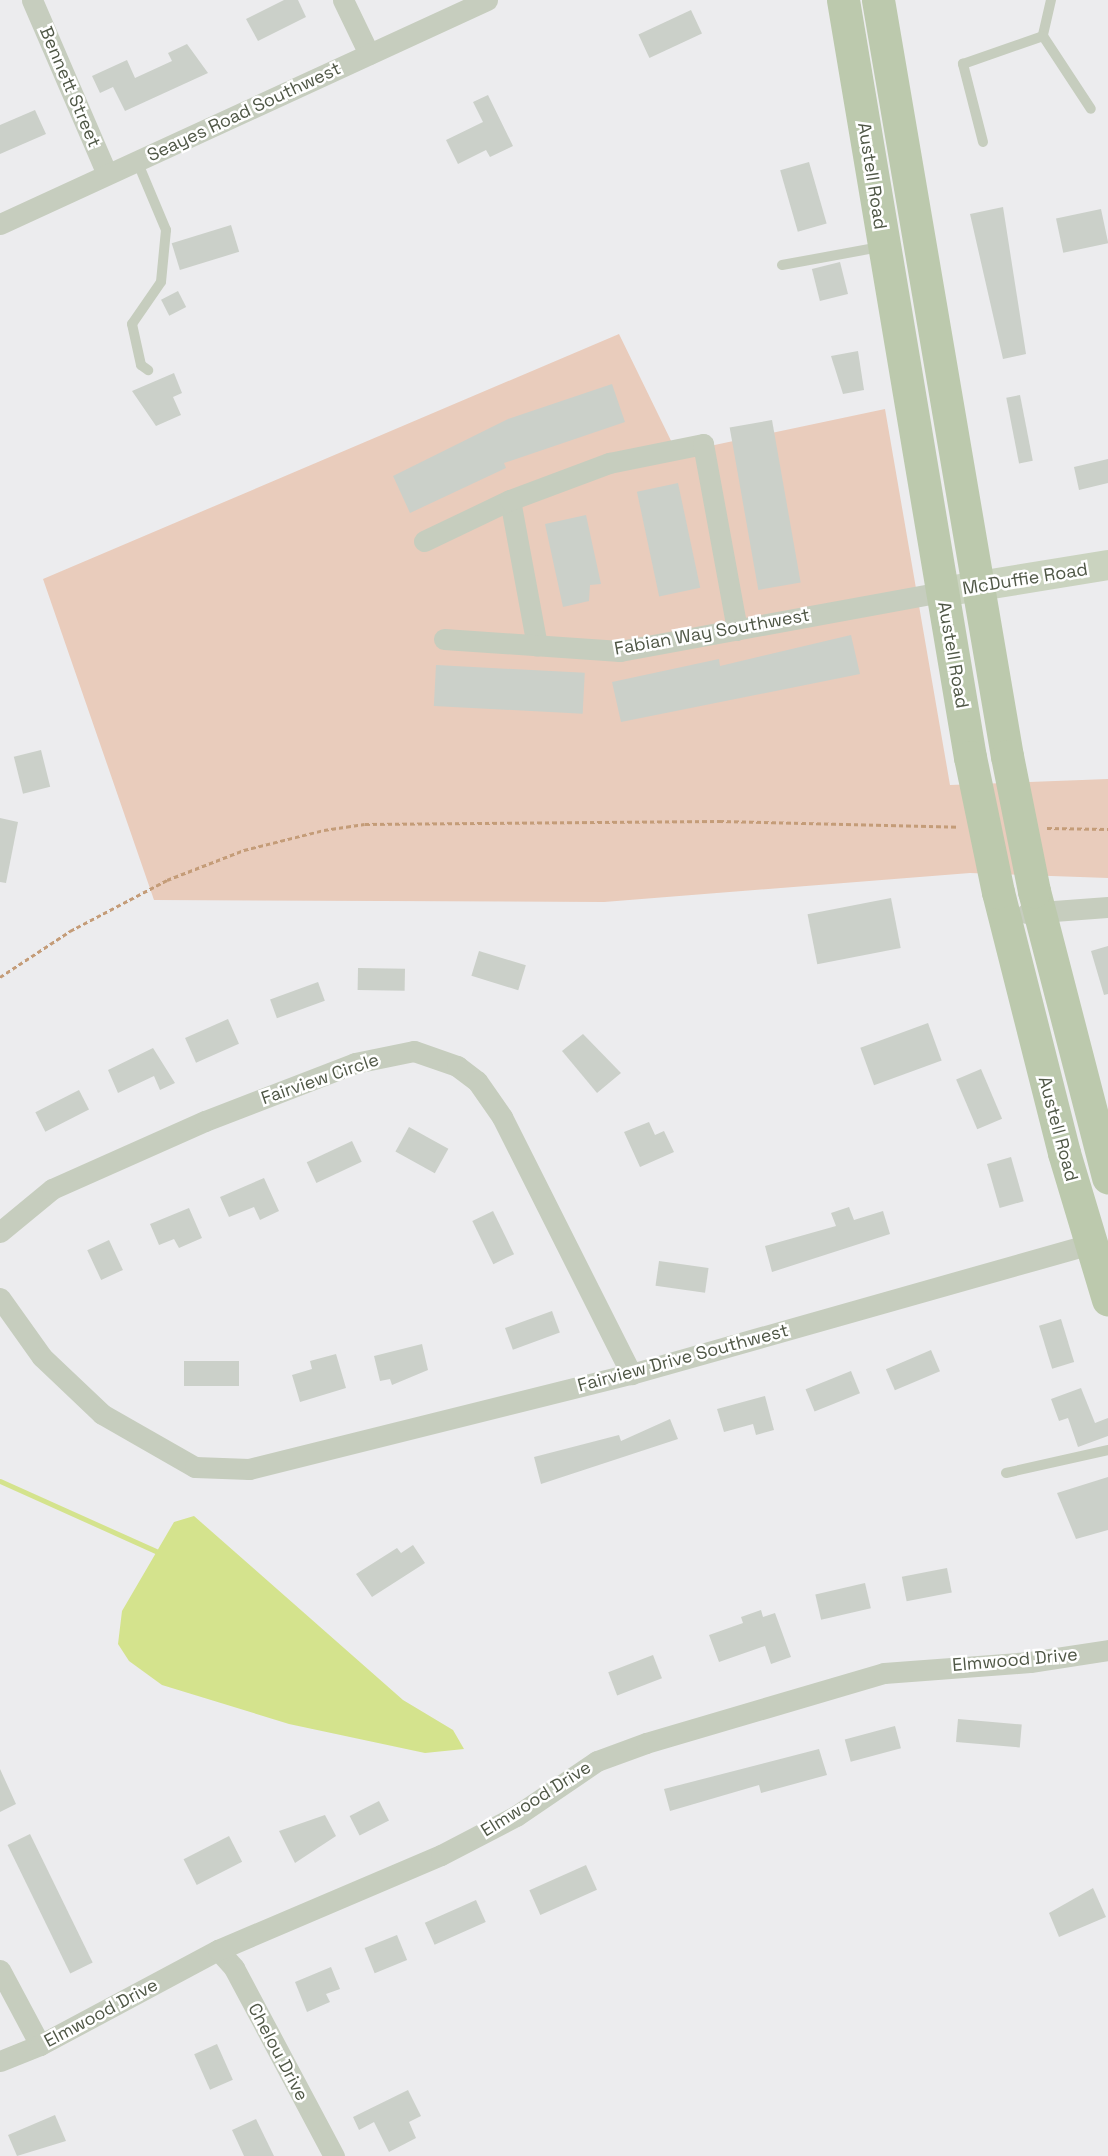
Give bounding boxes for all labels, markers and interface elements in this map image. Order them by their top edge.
street label: Bennett Street [35,23,105,151]
street label: Seayes Road Southwest [144,58,344,166]
street label: Austell Road [853,121,891,231]
street label: McDuffie Road [961,558,1089,600]
street label: Austell Road [933,600,973,710]
street label: Fabian Way Southwest [613,604,811,660]
street label: Fairview Circle [258,1049,382,1109]
street label: Austell Road [1034,1074,1082,1184]
street label: Fairview Drive Southwest [575,1319,791,1397]
street label: Elmwood Drive [951,1644,1079,1676]
street label: Elmwood Drive [477,1757,595,1841]
street label: Elmwood Drive [40,1974,162,2052]
street label: Chelou Drive [243,1999,313,2105]

